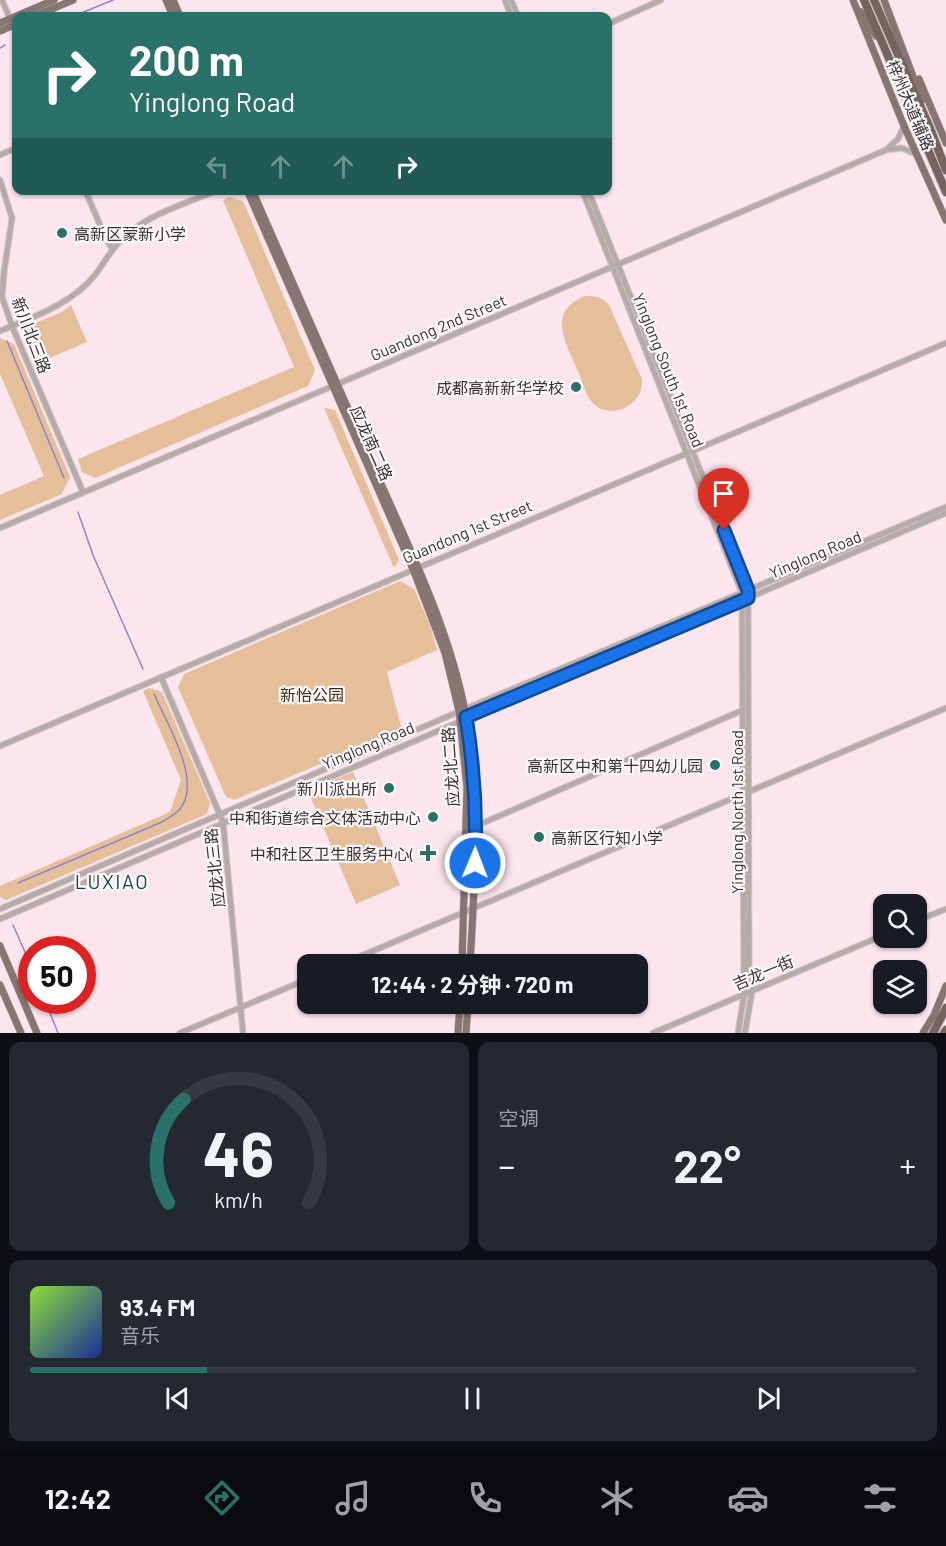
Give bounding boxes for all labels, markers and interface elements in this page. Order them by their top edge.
text: 200 m [129,34,244,84]
icon: right [30,36,108,114]
street label: 梓州大道辅路 [883,57,939,153]
text: Yinglong Road [129,85,295,117]
icon: left [201,150,234,183]
icon: ahead [264,150,297,183]
icon: ahead [327,150,360,183]
icon: right [390,150,423,183]
place label: 高新区蒙新小学 [74,224,186,243]
marker: 高新区蒙新小学 [55,226,69,240]
street label: Guandong 2nd Street [367,290,509,364]
street label: Yinglong South 1st Road [629,290,709,450]
street label: 新川北三路 [9,294,55,376]
place label: 成都高新新华学校 [436,378,564,397]
marker: 成都高新新华学校 [569,380,583,394]
street label: 应龙南二路 [347,403,397,483]
pin [698,468,749,530]
icon: arrive [707,477,740,510]
street label: Guandong 1st Street [399,495,535,567]
street label: Yinglong Road [766,526,864,582]
park label: 新怡公园 [280,685,344,704]
street label: Yinglong Road [319,717,417,773]
street label: 应龙北二路 [438,726,462,808]
street label: Yinglong North 1st Road [727,730,746,894]
place label: 高新区中和第十四幼儿园 [527,756,703,775]
marker: 高新区中和第十四幼儿园 [708,758,722,772]
place label: 新川派出所 [297,779,377,798]
marker: 新川派出所 [382,781,396,795]
place label: 中和街道综合文体活动中心 [229,808,421,827]
marker: 中和街道综合文体活动中心 [426,810,440,824]
street label: 应龙北三路 [200,827,228,909]
place label: 高新区行知小学 [551,828,663,847]
marker: 高新区行知小学 [532,830,546,844]
position arrow [443,831,507,895]
place label: 中和社区卫生服务中心( [250,844,414,863]
marker: 中和社区卫生服务中心( [419,844,437,862]
district label: LUXIAO [75,869,149,893]
map controls [873,894,927,1014]
button: search [873,894,927,948]
speed limit sign: 50 [18,936,96,1014]
street label: 吉龙一街 [730,951,796,993]
button: layers [873,960,927,1014]
text: 12:44 · 2 分钟 · 720 m [372,971,573,997]
text: 空调 [499,1106,539,1130]
text: 46 [203,1115,274,1189]
text: 22° [674,1138,741,1192]
text: − [499,1145,515,1185]
text: + [899,1145,916,1185]
text: km/h [214,1188,263,1213]
text: 93.4 FM [120,1294,195,1320]
text: 音乐 [120,1323,160,1347]
icon: previous [161,1382,194,1415]
icon: pause [456,1382,489,1415]
icon: next [752,1382,785,1415]
icon: directions [201,1477,243,1519]
icon: music [332,1477,374,1519]
icon: phone [464,1477,506,1519]
icon: climate [596,1477,638,1519]
icon: car [727,1477,769,1519]
icon: filters [859,1477,901,1519]
text: 12:42 [45,1482,111,1514]

